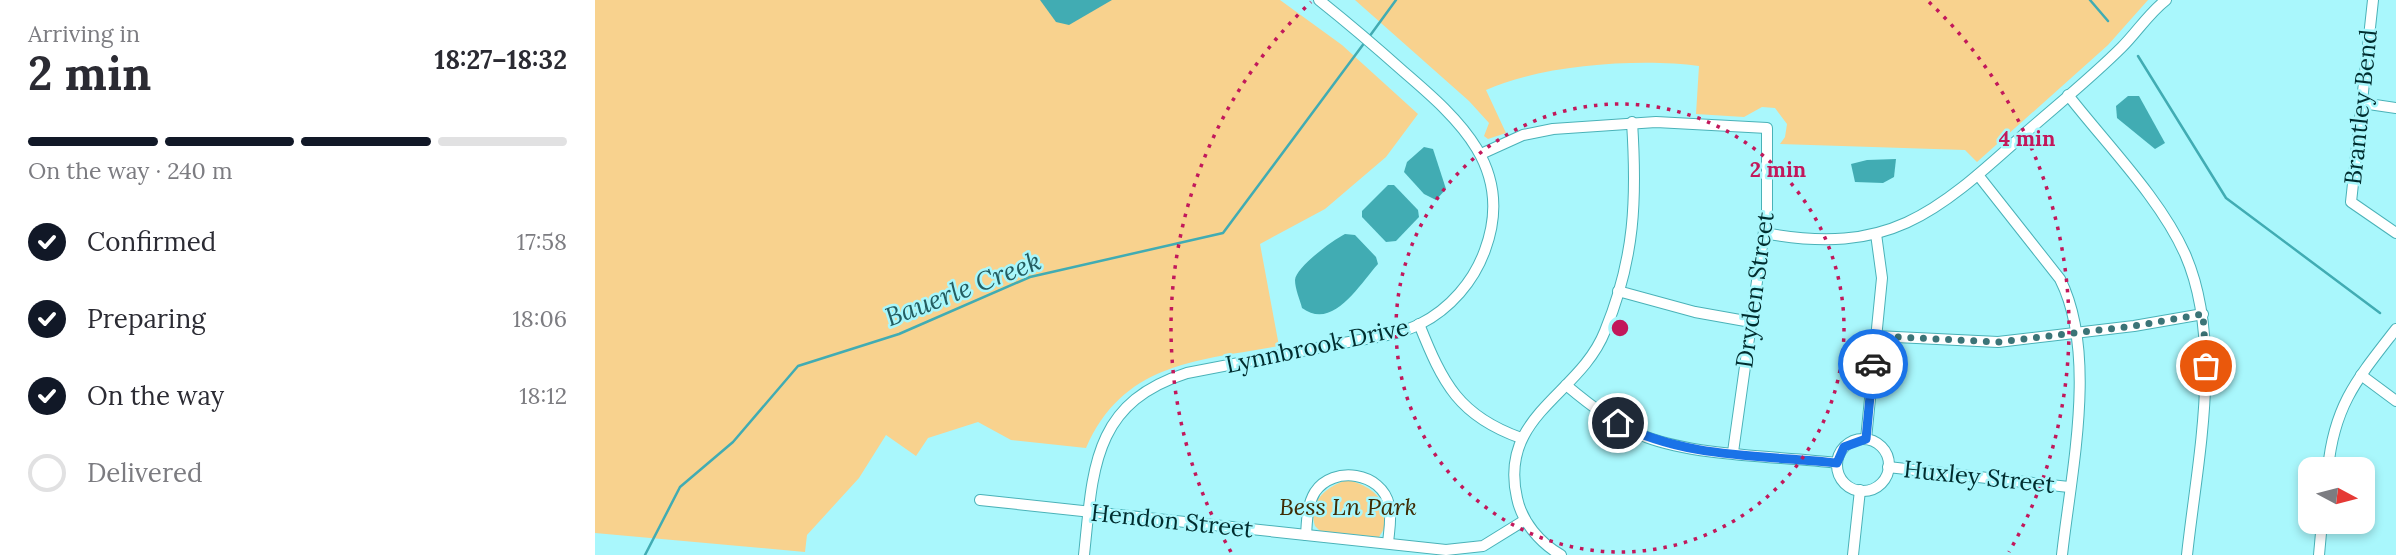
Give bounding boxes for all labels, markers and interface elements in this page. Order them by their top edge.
text: Arriving in [28,19,140,48]
street label: Brantley Bend [2337,28,2384,186]
text: 18:27–18:32 [435,43,567,76]
text: 2 min [28,44,151,103]
text: 4 min [1999,125,2055,152]
text: On the way · 240 m [28,156,233,185]
text: 2 min [1750,156,1806,183]
street label: Dryden Street [1728,209,1781,370]
icon: check [28,223,66,261]
text: Confirmed [87,225,216,258]
text: 17:58 [517,227,567,256]
water label: Bauerle Creek [880,244,1045,333]
icon: check [28,300,66,338]
text: Preparing [87,302,206,335]
text: 18:06 [512,304,567,333]
street label: Lynnbrook Drive [1222,311,1411,380]
centre of rings [1608,316,1632,340]
courier [1838,329,1908,399]
pin [2176,336,2236,396]
icon: car [1854,345,1892,383]
icon: bag [2187,347,2225,385]
icon: check [28,377,66,415]
text: On the way [87,379,224,412]
text: 18:12 [519,381,567,410]
pin [1588,393,1648,453]
icon: home [1599,404,1637,442]
street label: Huxley Street [1902,453,2057,500]
text: Delivered [87,456,203,489]
north arrow [2298,457,2375,534]
map controls [2298,457,2375,534]
park label: Bess Ln Park [1279,491,1417,522]
street label: Hendon Street [1089,497,1255,545]

